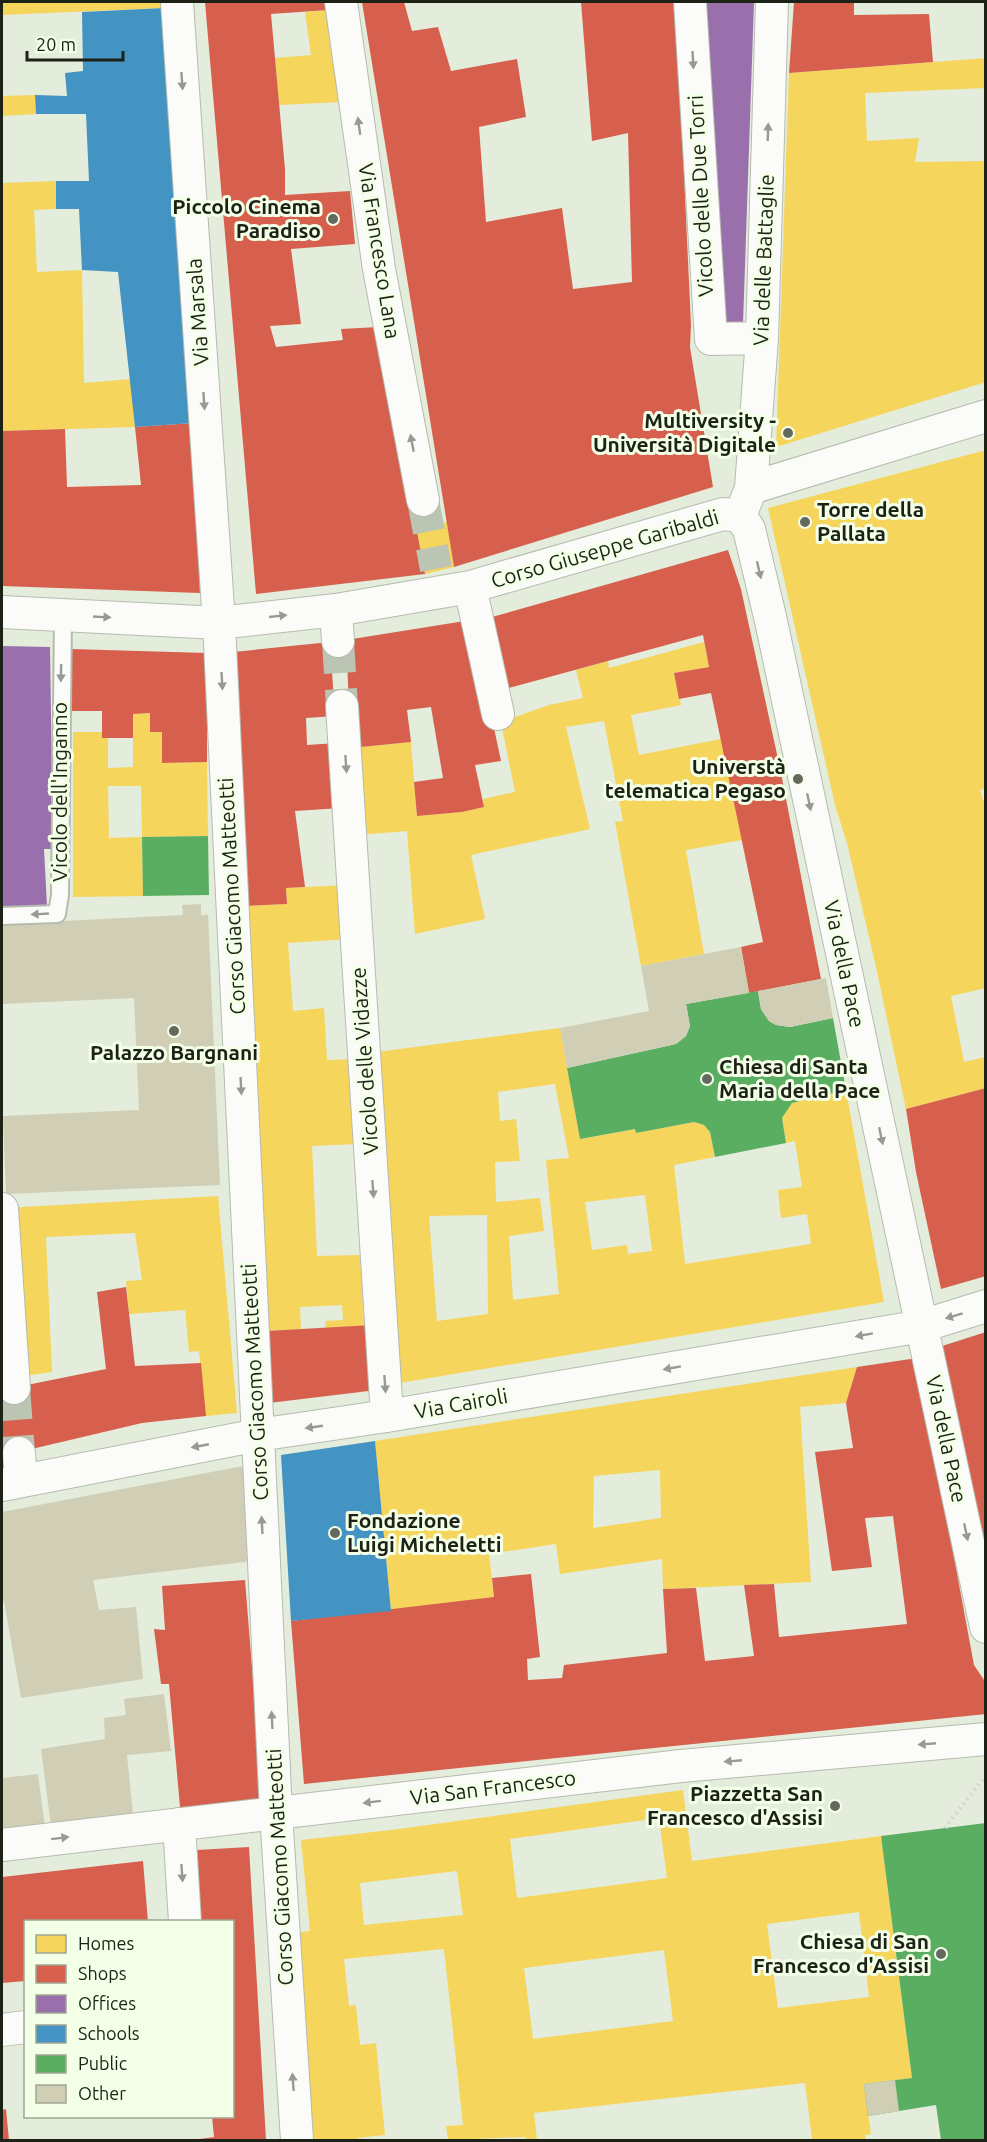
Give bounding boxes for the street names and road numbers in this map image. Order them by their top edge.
street label: Vicolo delle Due Torri [683,94,717,298]
street label: Via Francesco Lana [354,161,406,340]
street label: Via delle Battaglie [748,174,778,346]
street label: Via Marsala [181,257,213,367]
street label: Corso Giuseppe Garibaldi [488,504,721,592]
street label: Vicolo dell'Inganno [47,702,71,882]
street label: Corso Giacomo Matteotti [213,777,249,1015]
street label: Via della Pace [820,898,870,1030]
street label: Vicolo delle Vidazze [345,967,383,1156]
street label: Corso Giacomo Matteotti [236,1263,272,1501]
street label: Via della Pace [922,1373,972,1505]
street label: Via Cairoli [412,1383,509,1423]
street label: Corso Giacomo Matteotti [261,1748,297,1986]
street label: Via San Francesco [408,1765,577,1809]

